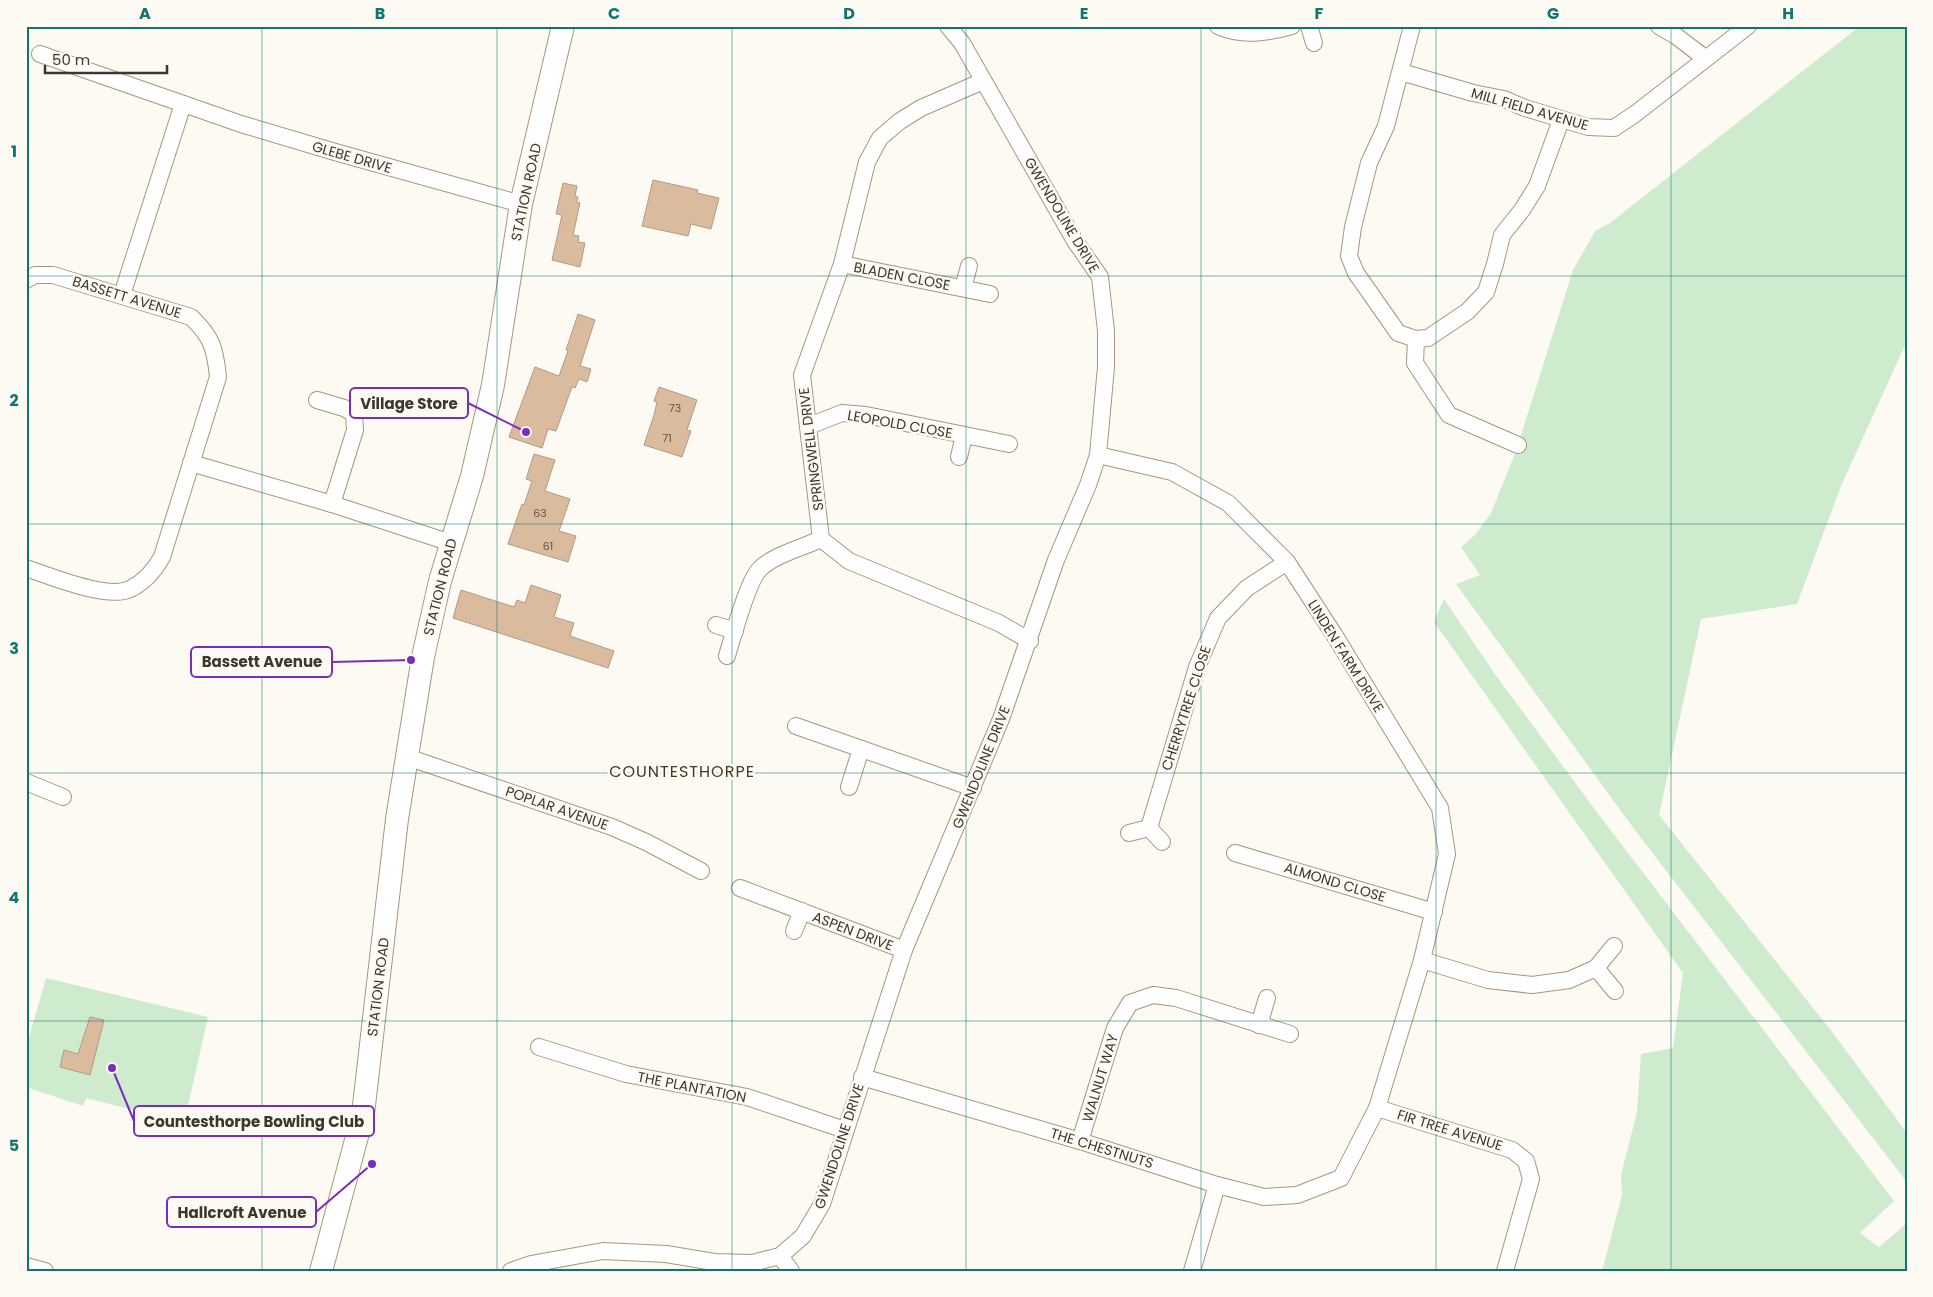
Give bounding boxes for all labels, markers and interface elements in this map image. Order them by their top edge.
text: A [139,2,151,25]
text: B [375,2,385,25]
text: C [608,2,620,25]
text: D [843,2,855,25]
text: E [1080,2,1088,25]
text: F [1315,2,1324,25]
text: G [1547,2,1559,25]
text: H [1782,2,1794,25]
scale bar [45,42,168,74]
text: 50 m [52,49,90,70]
street label: MILL FIELD AVENUE [1469,83,1591,135]
street label: GLEBE DRIVE [310,136,394,178]
text: 1 [11,140,17,163]
street label: STATION ROAD [506,141,546,243]
street label: GWENDOLINE DRIVE [1020,154,1104,276]
street label: BLADEN CLOSE [852,257,952,295]
street label: BASSETT AVENUE [70,271,184,323]
street label: SPRINGWELL DRIVE [794,386,828,512]
callout: Village Store [350,388,468,418]
text: 2 [9,389,19,412]
text: Village Store [360,393,458,414]
house number: 73 [669,400,681,416]
street label: LEOPOLD CLOSE [846,405,954,443]
house number: 71 [662,430,672,446]
house number: 63 [533,505,547,521]
street label: STATION ROAD [418,536,462,638]
house number: 61 [543,538,553,554]
street label: LINDEN FARM DRIVE [1303,596,1389,716]
text: 3 [9,637,19,660]
street label: CHERRYTREE CLOSE [1156,643,1216,773]
callout: Bassett Avenue [191,647,332,677]
text: Bassett Avenue [202,651,322,672]
street label: GWENDOLINE DRIVE [947,702,1015,832]
district label: COUNTESTHORPE [609,760,755,783]
street label: POPLAR AVENUE [503,781,611,835]
street label: ALMOND CLOSE [1282,857,1388,907]
text: 4 [9,886,20,909]
street label: ASPEN DRIVE [810,906,896,956]
street label: STATION ROAD [362,936,394,1038]
street label: WALNUT WAY [1077,1032,1123,1124]
street label: THE PLANTATION [636,1067,748,1107]
street label: GWENDOLINE DRIVE [809,1080,869,1212]
street label: FIR TREE AVENUE [1395,1104,1505,1156]
callout: Countesthorpe Bowling Club [134,1106,374,1136]
text: Countesthorpe Bowling Club [144,1111,364,1132]
street label: THE CHESTNUTS [1048,1123,1156,1173]
text: 5 [9,1134,19,1157]
callout: Hallcroft Avenue [167,1197,316,1227]
text: Hallcroft Avenue [178,1202,306,1223]

